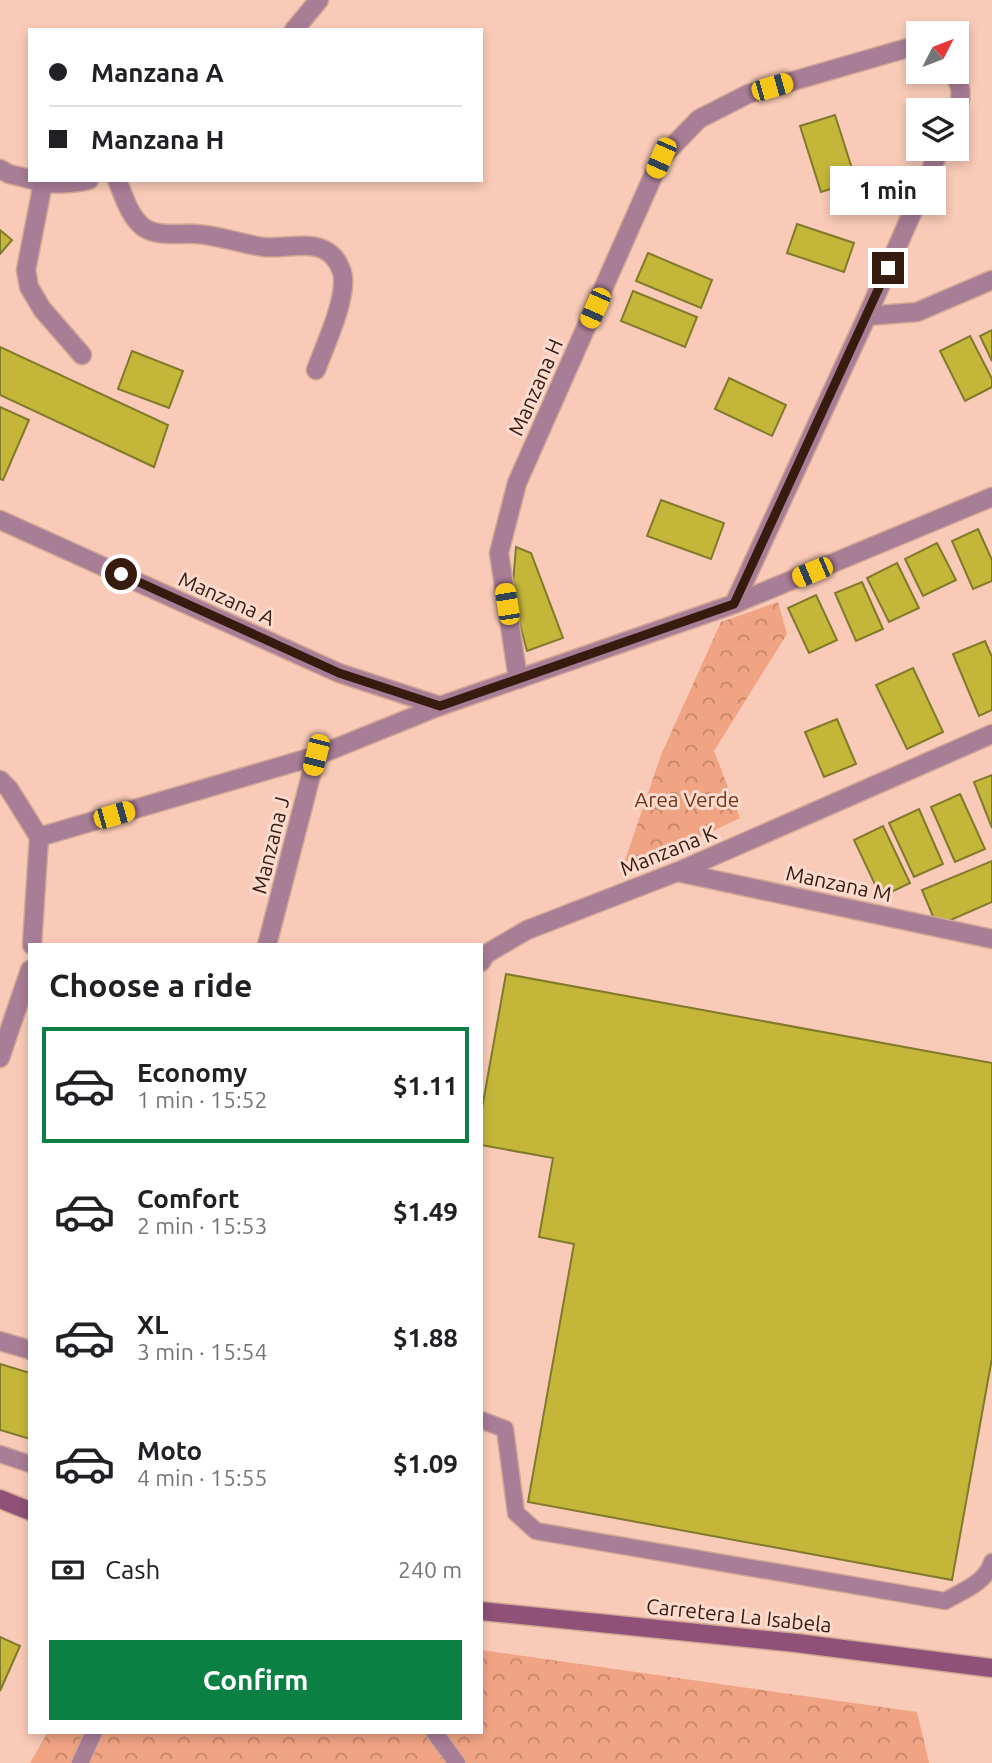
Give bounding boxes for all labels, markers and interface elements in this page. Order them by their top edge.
north arrow [906,21,970,84]
map controls [906,21,969,161]
text: Manzana A [91,58,224,87]
car [749,71,796,103]
button: layers [906,98,969,161]
text: Manzana H [91,125,224,154]
car [643,135,680,181]
callout: 1 min [830,166,946,216]
text: 1 min [859,178,917,203]
route end [872,252,904,284]
car [577,285,614,331]
street label: Manzana H [503,335,567,439]
car [789,554,836,590]
route start [105,558,137,590]
street label: Manzana A [175,566,279,630]
car [494,582,521,626]
car [301,732,332,778]
park label: Area Verde [635,787,739,811]
street label: Manzana J [246,794,294,896]
car [91,799,138,831]
street label: Manzana K [616,820,720,880]
street label: Manzana M [784,860,894,906]
text: Choose a ride [49,967,252,1003]
icon: car [53,1054,116,1117]
text: Economy [137,1058,247,1087]
text: $1.11 [393,1071,458,1100]
text: 1 min · 15:52 [137,1087,268,1112]
icon: car [53,1180,116,1243]
text: Comfort [137,1184,240,1213]
text: $1.49 [393,1197,458,1226]
text: 2 min · 15:53 [137,1213,268,1238]
icon: car [53,1306,116,1369]
text: XL [137,1310,168,1339]
text: $1.88 [393,1323,458,1352]
text: 3 min · 15:54 [137,1339,268,1364]
icon: car [53,1432,116,1495]
text: Moto [137,1436,202,1465]
text: $1.09 [393,1449,458,1478]
text: 4 min · 15:55 [137,1465,268,1490]
icon: cash [49,1551,87,1589]
text: Cash [105,1555,160,1584]
text: 240 m [398,1557,462,1582]
street label: Carretera La Isabela [645,1593,833,1637]
button: Confirm [49,1640,462,1720]

